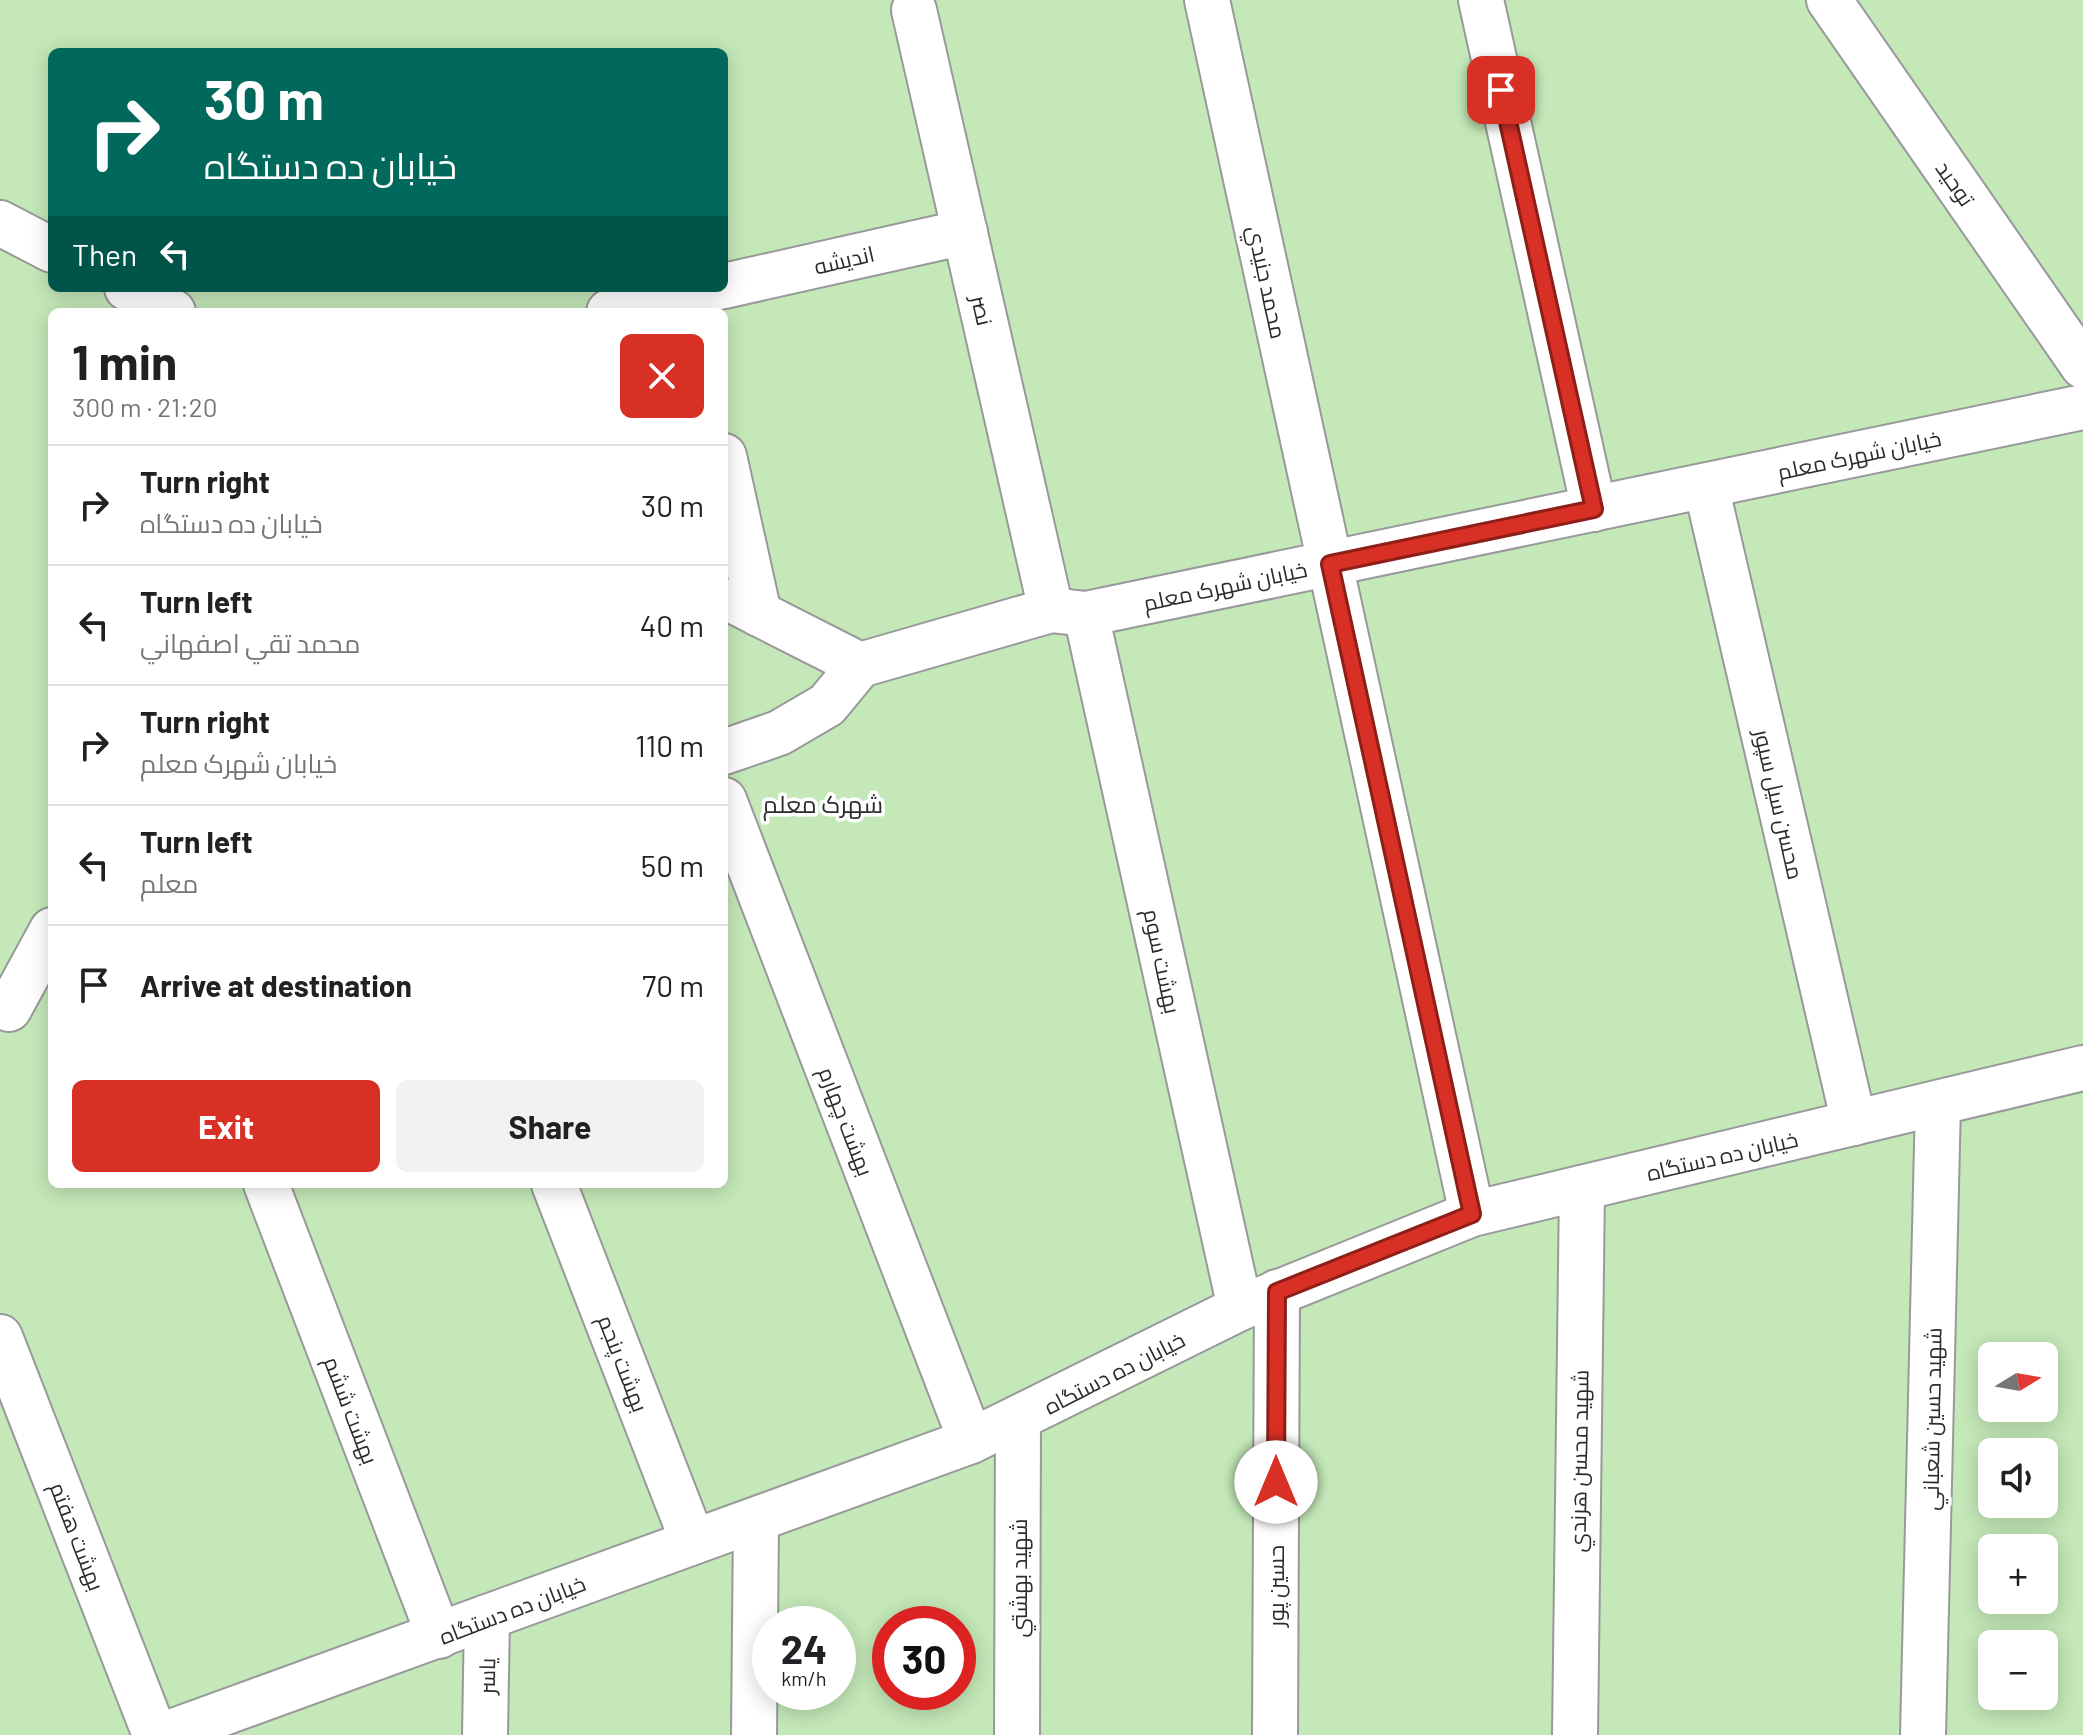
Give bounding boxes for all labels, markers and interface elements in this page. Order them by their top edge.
pin [1467,56,1535,124]
text: 30 m [204,64,324,131]
icon: arrive [1479,68,1523,112]
icon: right [72,80,176,184]
text: خیابان ده دستگاه [204,143,457,186]
street label: توحید [1930,155,1981,211]
street label: محمد جنيدي [1238,223,1293,342]
icon: left [153,232,197,276]
text: Then [72,236,137,272]
street label: اندیشه [811,239,877,279]
street label: نصر [965,290,999,328]
text: 1 min [72,332,177,390]
button: close [620,334,704,418]
text: 300 m · 21:20 [72,391,217,422]
street label: خیابان شهرک معلم [1775,424,1944,488]
text: Turn right [140,463,270,499]
icon: right [72,483,116,527]
text: 30 m [641,487,704,523]
text: خیابان ده دستگاه [140,507,323,538]
street label: خیابان شهرک معلم [1141,555,1310,619]
text: Turn left [140,583,253,619]
icon: left [72,603,116,647]
text: 40 m [640,607,704,643]
text: محمد تقي اصفهاني [140,627,360,658]
text: Turn right [140,703,270,739]
icon: right [72,723,116,767]
street label: محسن سيل سپور [1748,724,1810,882]
text: 110 m [635,727,704,763]
text: خیابان شهرک معلم [140,747,337,778]
district label: شهرک معلم [763,789,883,821]
text: Turn left [140,823,253,859]
icon: left [72,843,116,887]
text: 50 m [641,847,704,883]
text: معلم [140,867,198,898]
street label: بهشت سوم [1135,906,1187,1017]
icon: arrive [72,963,116,1007]
text: Arrive at destination [140,967,412,1003]
text: 70 m [642,967,704,1003]
street label: بهشت چهارم [811,1063,880,1181]
button: Exit [72,1080,380,1172]
button: Share [396,1080,704,1172]
street label: خیابان ده دستگاه [1644,1125,1801,1186]
street label: بهشت پنجم [590,1311,654,1417]
street label: خیابان ده دستگاه [1039,1325,1189,1420]
street label: شهيد حسين شعباني [1916,1327,1951,1511]
north arrow [1978,1342,2058,1422]
map controls [1978,1342,2058,1710]
street label: بهشت ششم [316,1352,384,1469]
street label: شهيد محسن هرندي [1563,1370,1598,1553]
button: sound [1978,1438,2058,1518]
position arrow [1234,1440,1318,1524]
street label: بهشت هفتم [42,1478,111,1595]
street label: شهيد بهشتي [1005,1518,1036,1638]
button: + [1978,1534,2058,1614]
street label: حسين پور [1262,1545,1291,1629]
street label: خیابان ده دستگاه [435,1569,589,1650]
speed limit sign: 30 [872,1606,976,1710]
text: 24 [781,1624,827,1672]
button: − [1978,1630,2058,1710]
street label: یاسر [473,1657,500,1697]
text: km/h [781,1666,827,1690]

